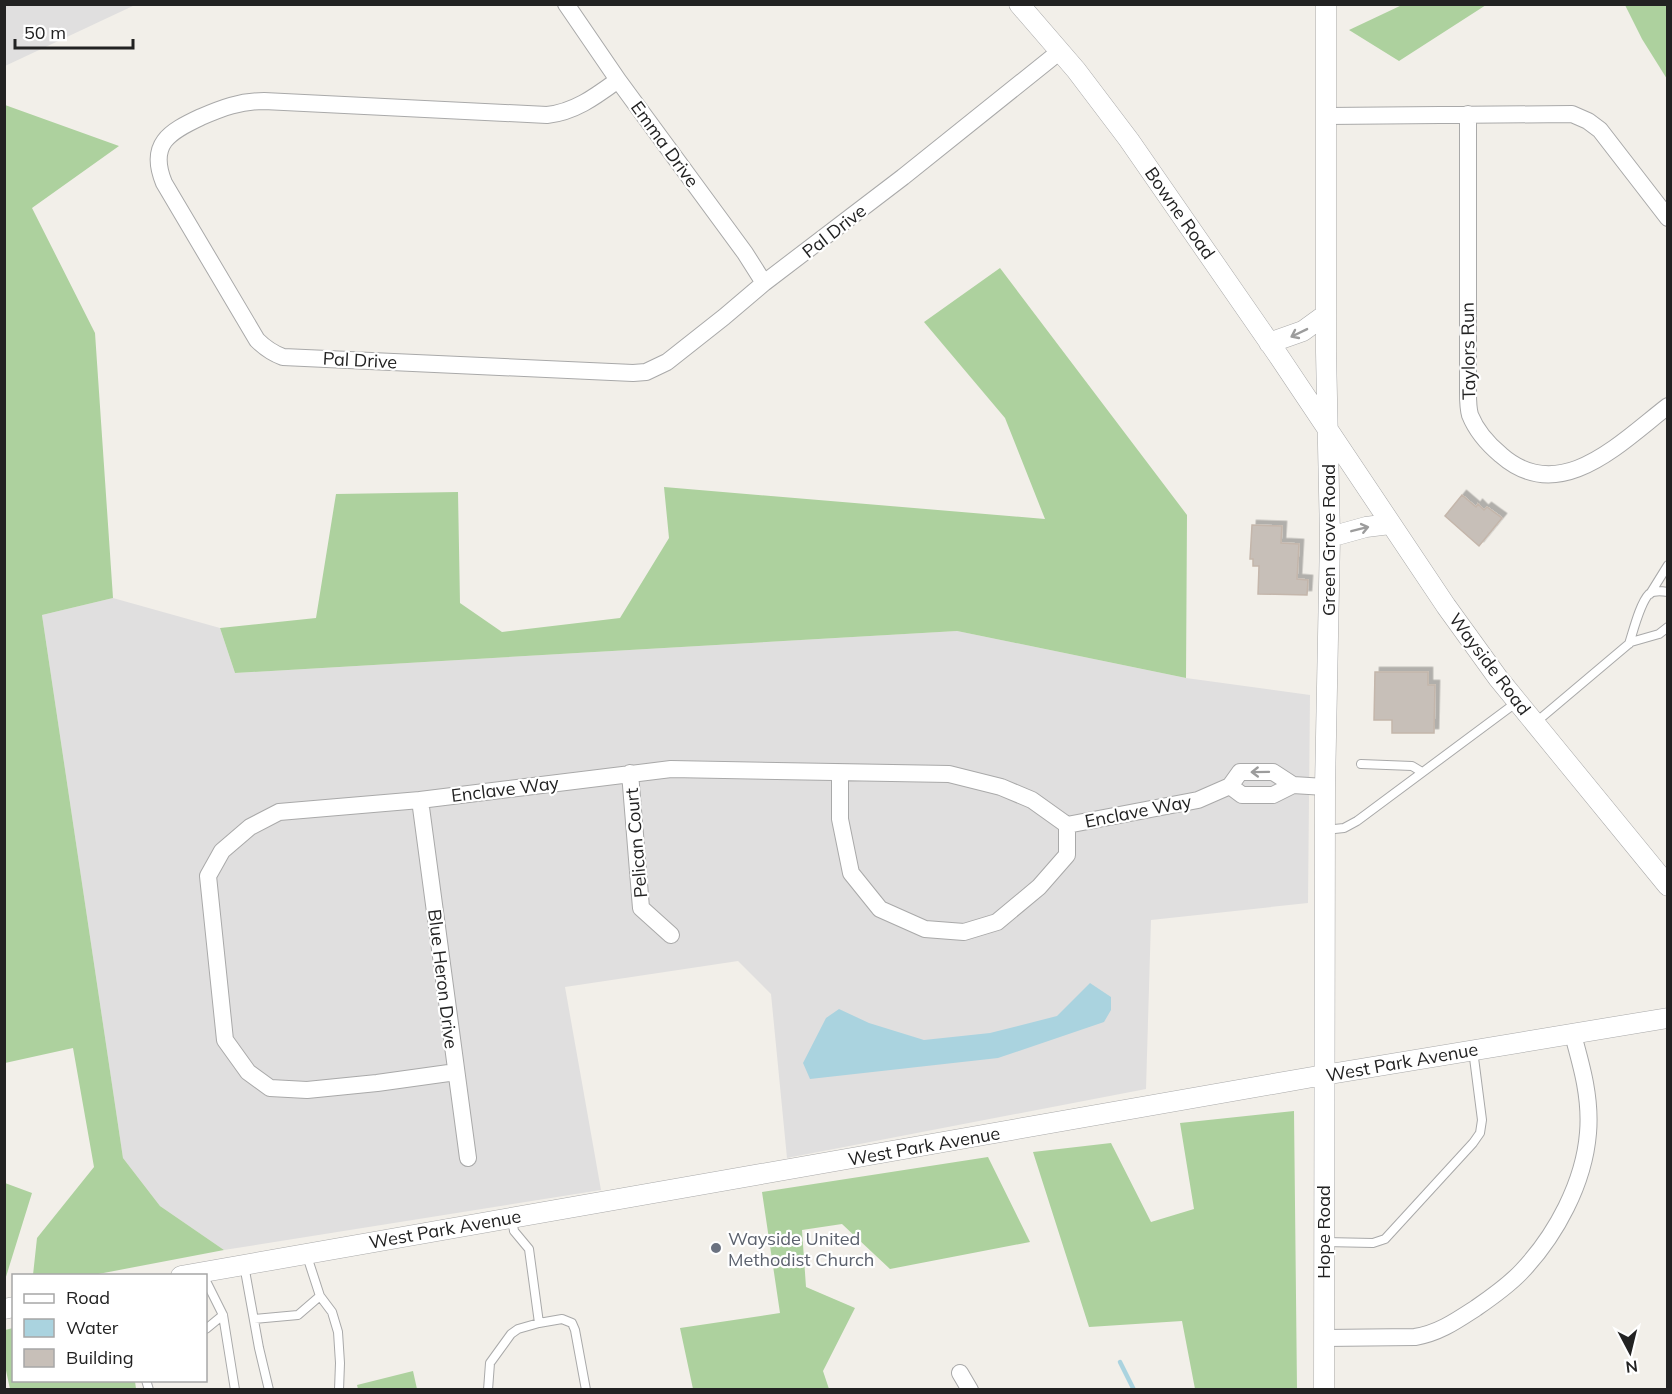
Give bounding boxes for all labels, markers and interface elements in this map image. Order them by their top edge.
scale bar [15,12,134,50]
text: 50 m [24,21,66,44]
street label: Emma Drive [626,96,704,192]
street label: Bowne Road [1140,162,1220,264]
street label: Pal Drive [798,199,870,263]
street label: Taylors Run [1456,302,1480,400]
one-way arrow [1291,327,1309,339]
street label: Pal Drive [322,347,398,373]
street label: Green Grove Road [1317,464,1340,616]
one-way arrow [1350,522,1369,534]
street label: Wayside Road [1444,608,1536,720]
one-way arrow [1251,766,1271,778]
street label: Enclave Way [450,771,561,807]
street label: Pelican Court [620,787,652,899]
street label: Enclave Way [1083,789,1194,833]
street label: Blue Heron Drive [423,908,463,1050]
street label: West Park Avenue [1324,1037,1480,1087]
street label: West Park Avenue [846,1121,1002,1171]
street label: Hope Road [1312,1185,1335,1279]
street label: West Park Avenue [367,1204,523,1254]
place label: Wayside United Methodist Church [728,1227,874,1271]
marker: Wayside United Methodist Church [709,1241,723,1255]
legend [12,1274,207,1382]
text: Road [66,1286,110,1309]
text: Water [66,1316,119,1339]
north arrow [1600,1322,1660,1382]
text: Building [66,1346,134,1369]
text: N [1625,1356,1639,1378]

